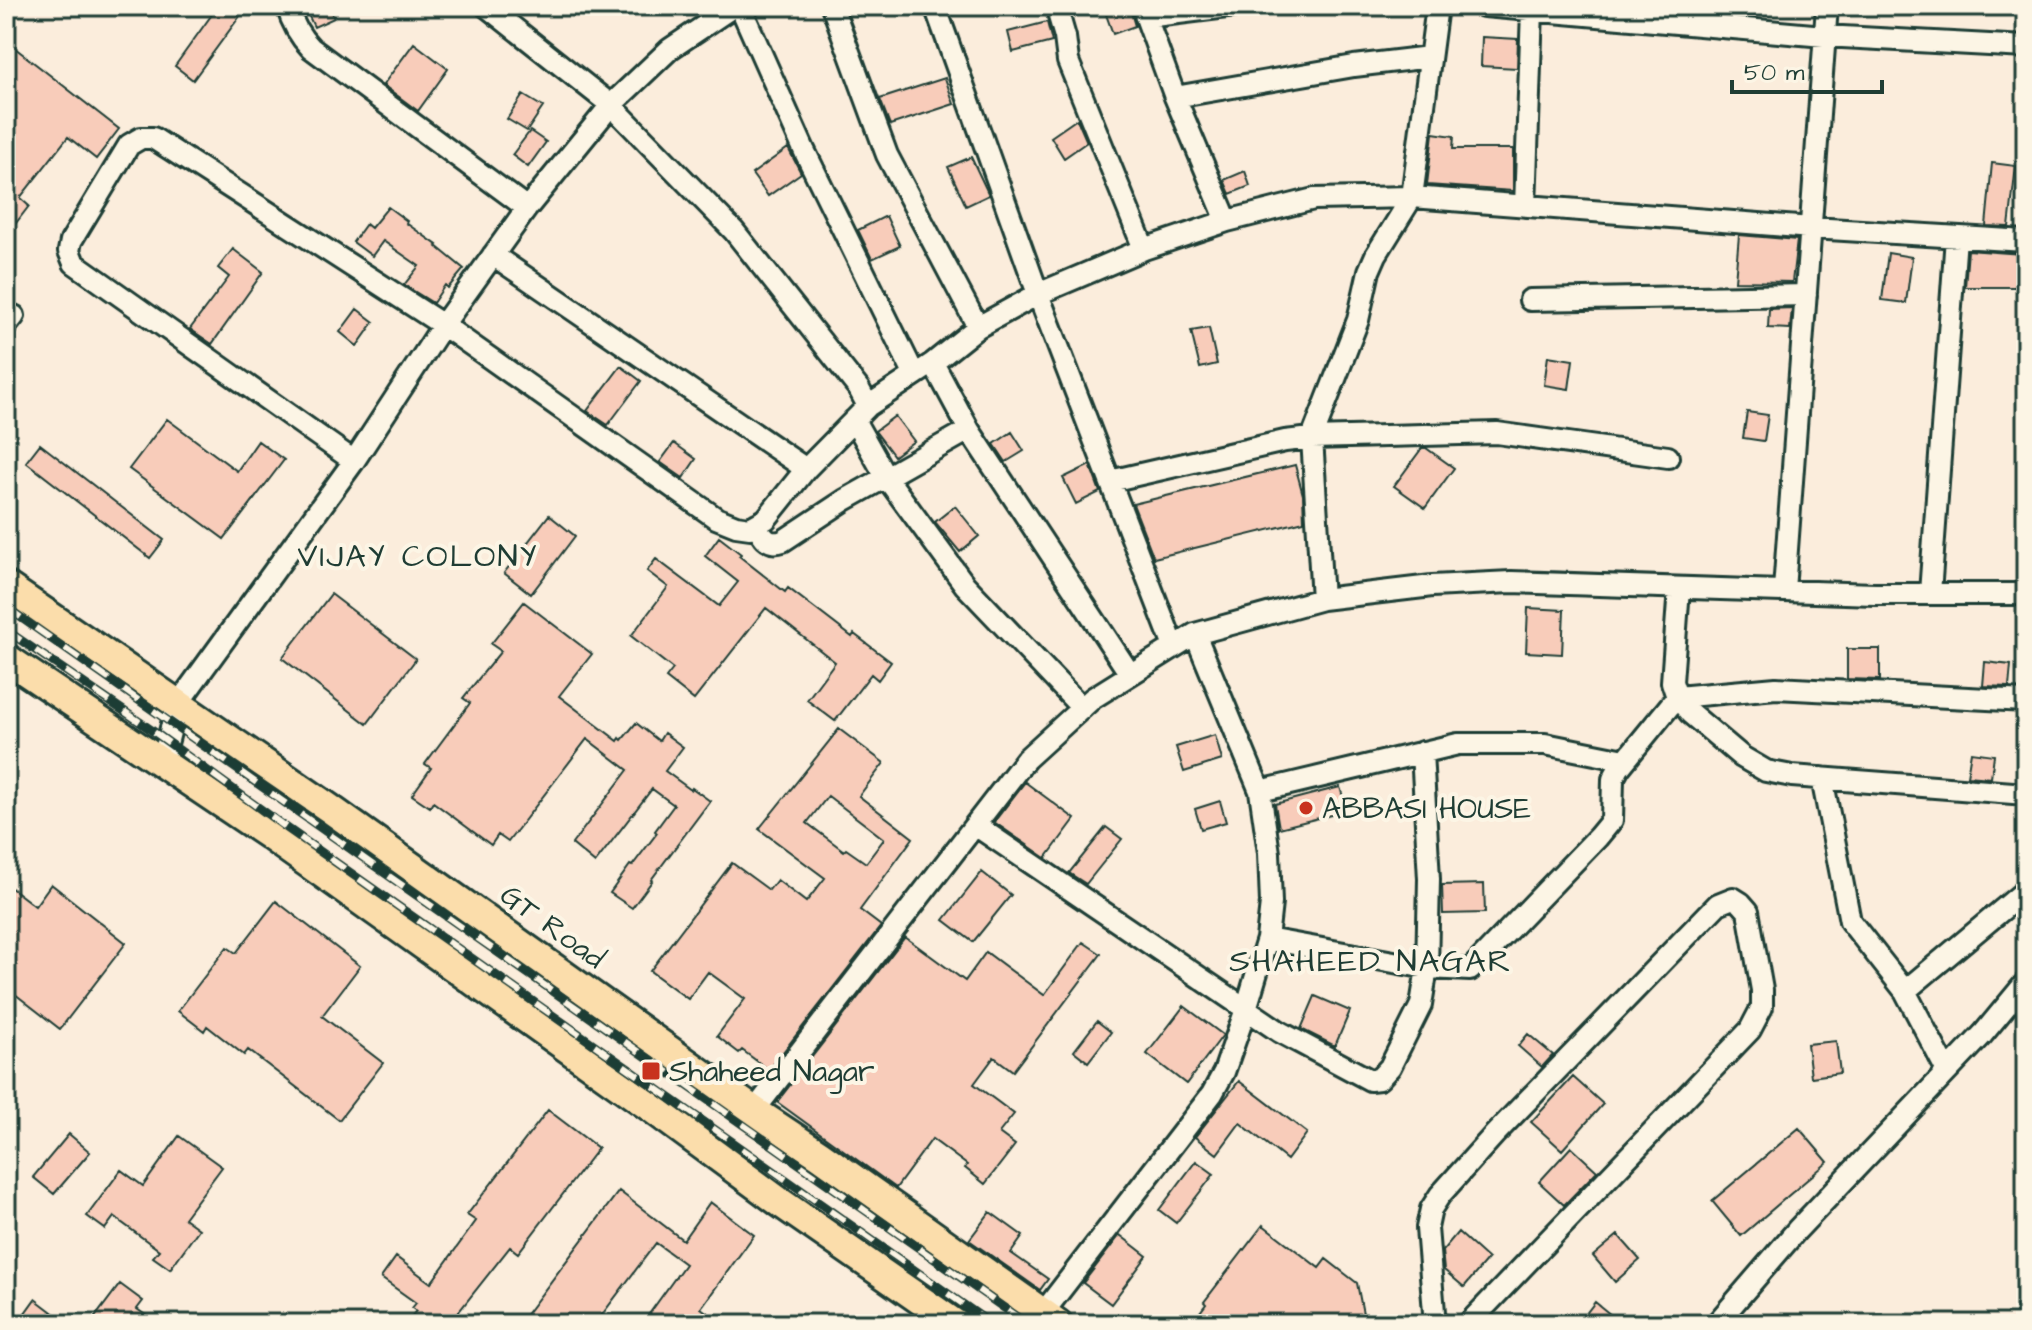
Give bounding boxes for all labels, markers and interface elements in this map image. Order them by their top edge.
scale bar [1732,44,1882,94]
text: 50 m [1744,56,1805,90]
district label: VIJAY COLONY [297,534,539,579]
place label: ABBASI HOUSE [1322,788,1531,830]
marker: ABBASI HOUSE [1297,799,1315,817]
street label: GT Road [491,874,613,979]
district label: SHAHEED NAGAR [1229,939,1513,984]
place label: Shaheed Nagar [669,1051,874,1094]
marker: Shaheed Nagar [640,1060,662,1082]

